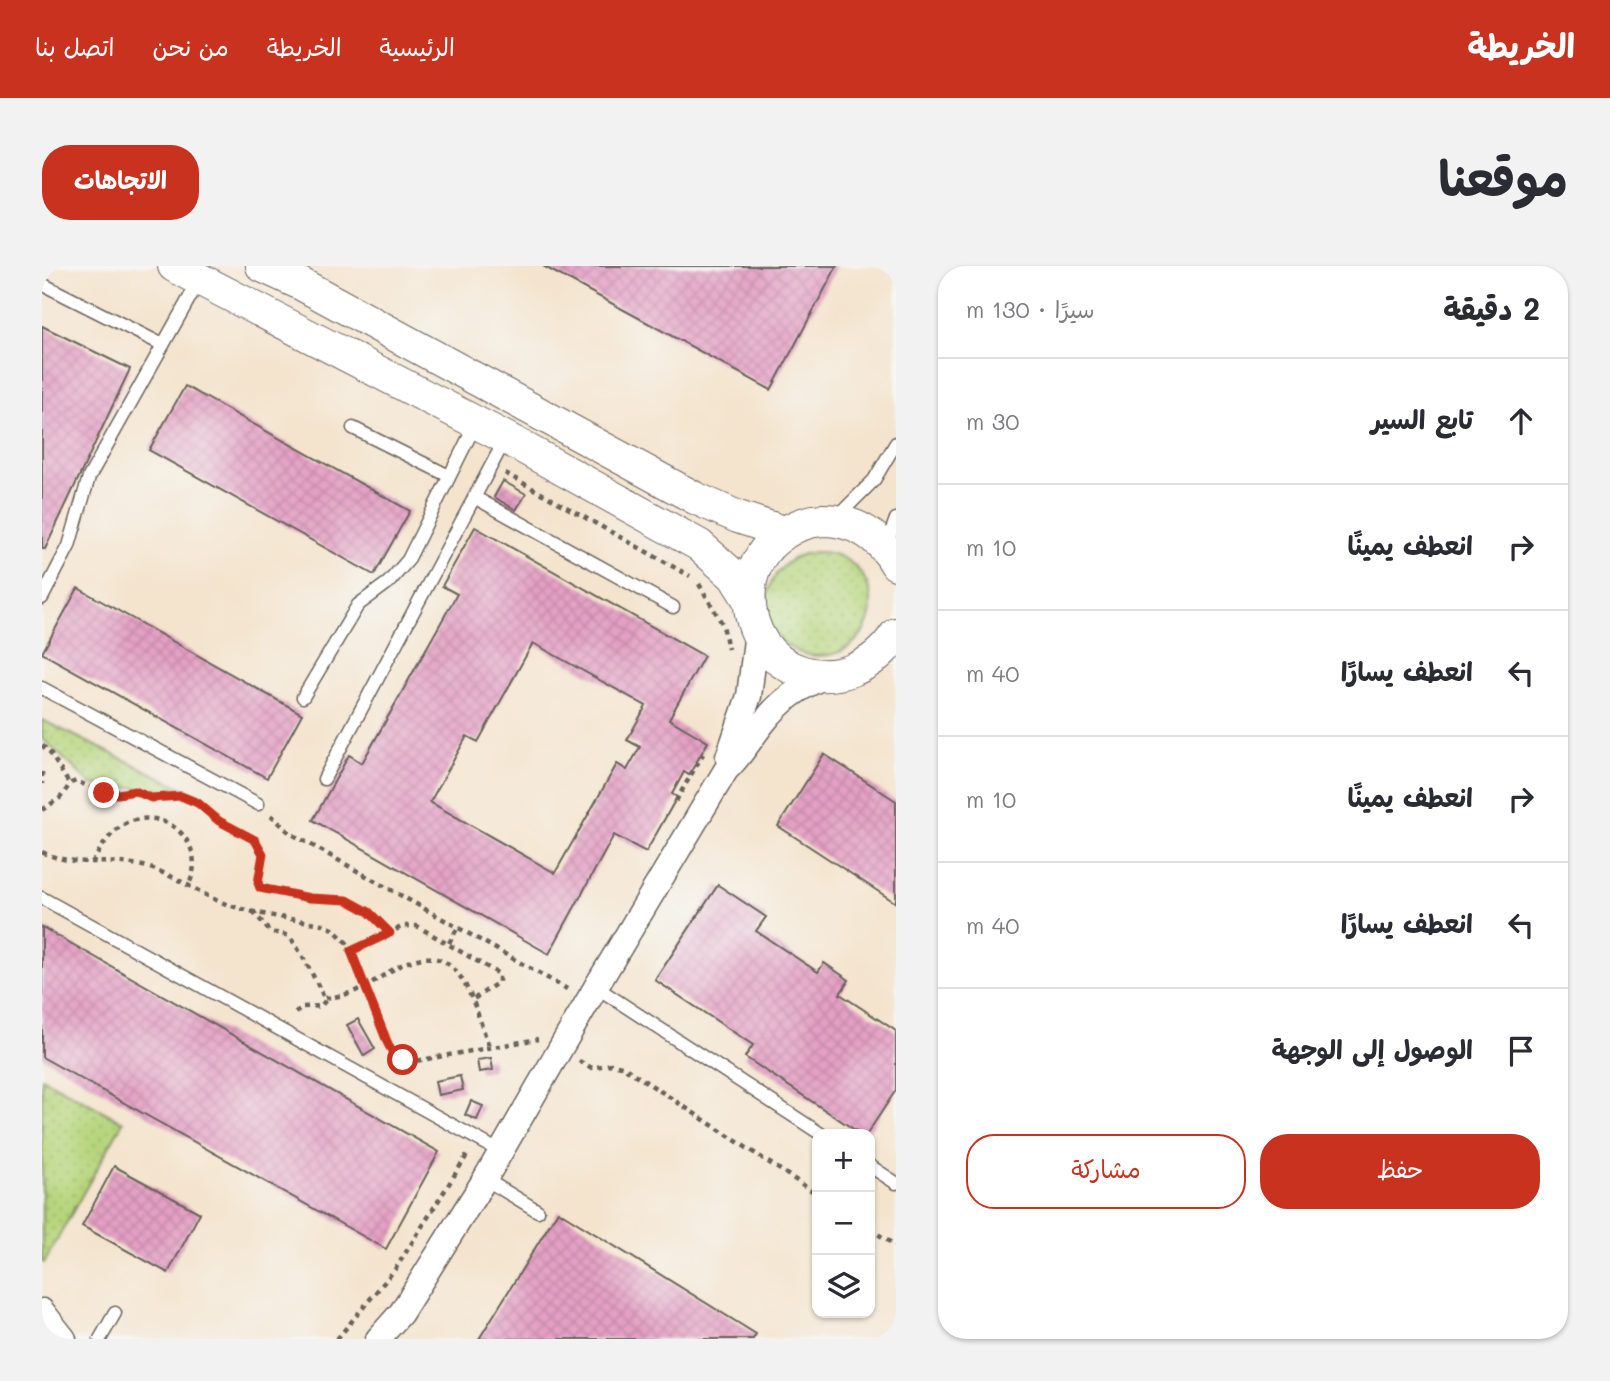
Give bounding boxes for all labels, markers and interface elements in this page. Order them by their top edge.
text: الخريطة [1468,23,1575,66]
text: اتصل بنا [35,31,114,62]
text: من نحن [152,31,229,62]
text: الخريطة [267,31,342,62]
text: الرئيسية [380,31,455,62]
button: الاتجاهات [42,145,199,220]
text: موقعنا [1438,145,1568,208]
text: 2 دقيقة [1443,288,1540,328]
text: سيرًا · 130 m [966,294,1094,324]
text: تابع السير [1371,402,1473,436]
icon: ahead [1502,402,1540,440]
text: 30 m [966,406,1019,436]
text: انعطف يمينًا [1348,528,1473,562]
icon: right [1502,528,1540,566]
text: 10 m [966,532,1016,562]
text: انعطف يسارًا [1341,654,1473,688]
icon: left [1502,654,1540,692]
text: 40 m [966,658,1019,688]
route end [88,777,119,808]
text: انعطف يمينًا [1348,780,1473,814]
icon: right [1502,780,1540,818]
text: 10 m [966,784,1016,814]
text: انعطف يسارًا [1341,906,1473,940]
icon: left [1502,906,1540,944]
text: 40 m [966,910,1019,940]
text: الوصول إلى الوجهة [1271,1032,1473,1066]
icon: arrive [1502,1032,1540,1070]
route start [387,1044,418,1075]
map controls [812,1129,875,1318]
button: + [812,1129,875,1192]
button: مشاركة [966,1134,1246,1209]
button: حفظ [1260,1134,1540,1209]
button: − [812,1192,875,1255]
button: layers [812,1255,875,1318]

